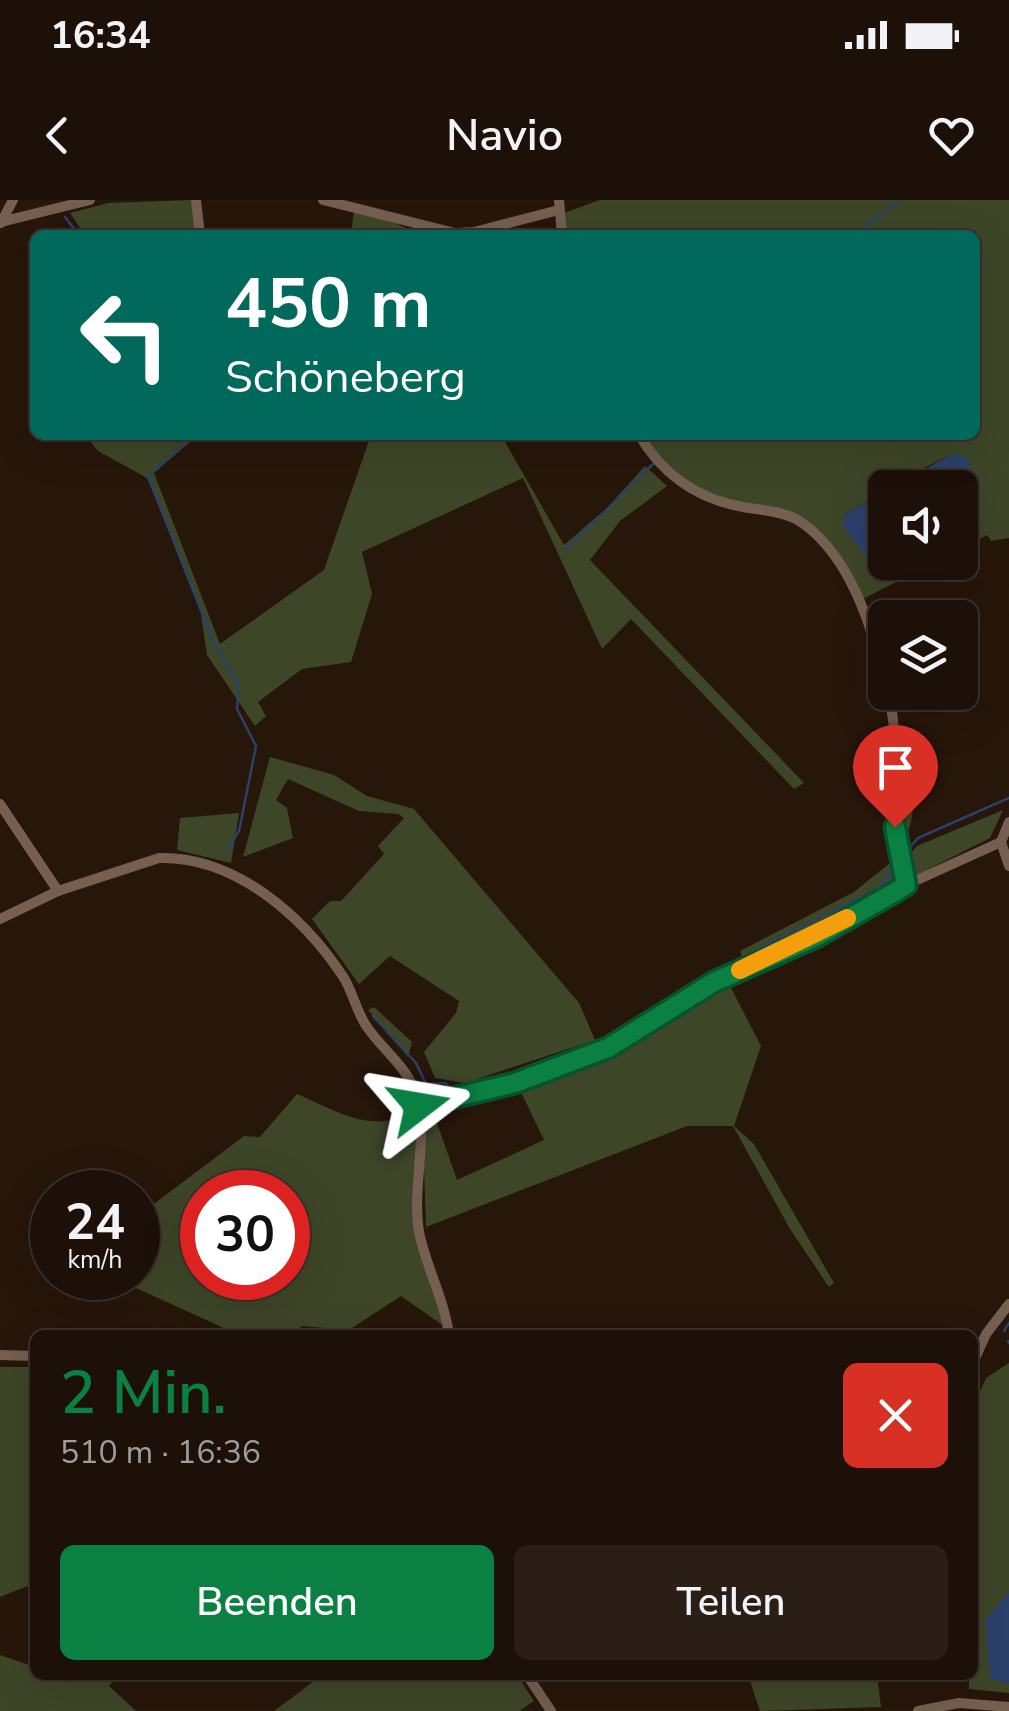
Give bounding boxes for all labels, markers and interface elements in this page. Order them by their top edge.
text: 16:34 [50,10,151,61]
text: Navio [446,105,563,166]
icon: back [30,108,85,163]
icon: heart [924,108,979,163]
text: 450 m [225,256,431,352]
icon: left [60,270,190,400]
text: Schöneberg [225,347,466,408]
map controls [868,470,978,710]
button: sound [868,470,978,580]
button: layers [868,600,978,710]
pin [853,725,938,828]
icon: arrive [868,740,923,795]
position arrow [367,1054,471,1158]
speed limit sign: 30 [180,1170,310,1300]
text: 24 [65,1188,125,1257]
text: km/h [67,1243,123,1277]
text: 2 Min. [60,1352,227,1434]
button: close [843,1363,948,1468]
text: 510 m · 16:36 [60,1431,261,1474]
button: Beenden [60,1545,494,1660]
button: Teilen [514,1545,948,1660]

